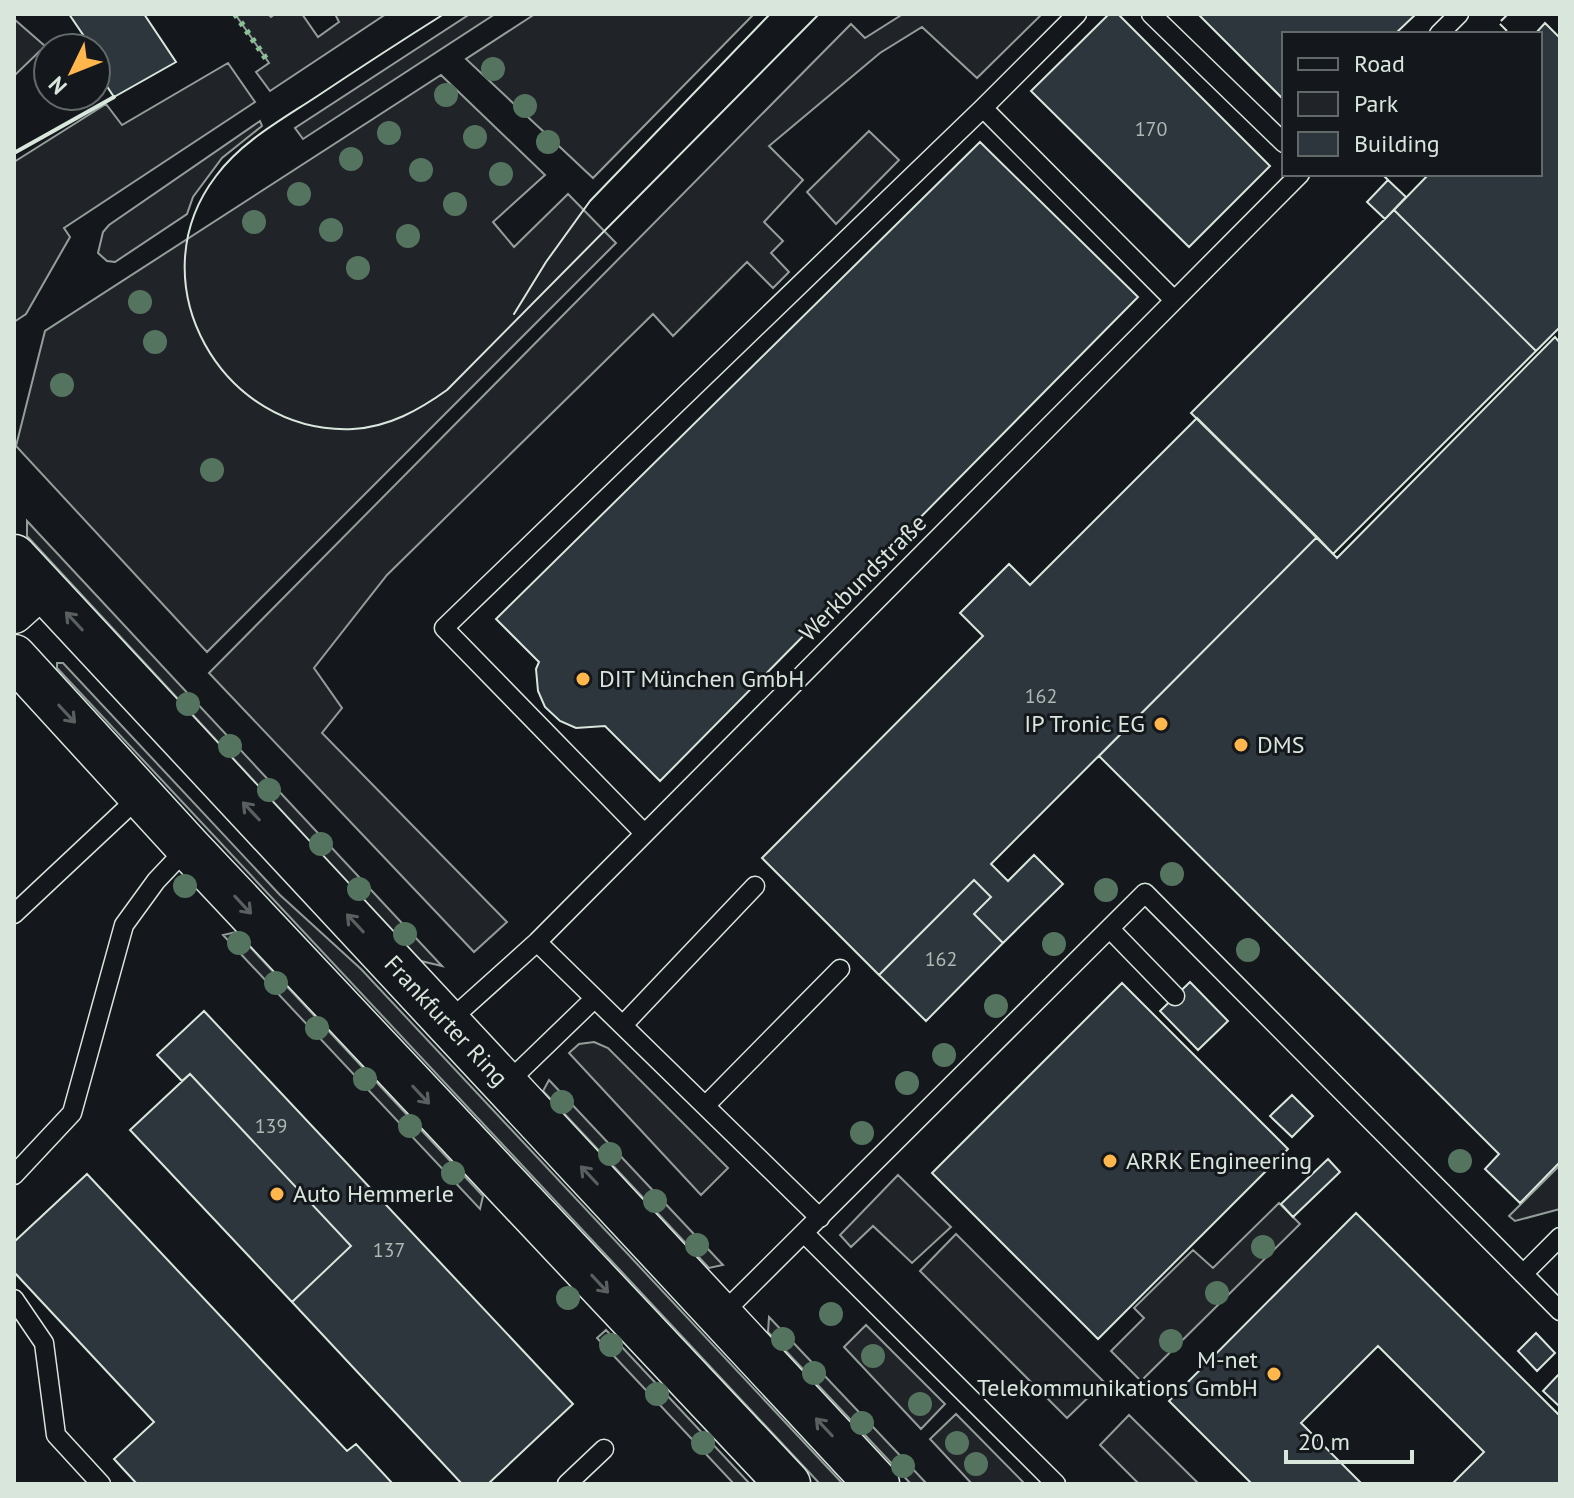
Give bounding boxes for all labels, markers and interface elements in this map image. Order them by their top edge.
north arrow [32,32,112,112]
legend [1282,32,1542,176]
text: Road [1354,48,1405,79]
text: N [42,71,73,100]
text: Park [1354,88,1399,119]
house number: 170 [1135,116,1167,142]
text: Building [1354,128,1440,159]
street label: Werkbundstraße [793,508,933,648]
one-way arrow [64,611,83,631]
place label: DIT München GmbH [599,663,804,694]
marker: DIT München GmbH [574,670,592,688]
house number: 162 [1025,683,1057,709]
one-way arrow [58,704,77,724]
place label: IP Tronic EG [1024,708,1145,739]
marker: IP Tronic EG [1152,715,1170,733]
place label: DMS [1257,729,1304,760]
marker: DMS [1232,736,1250,754]
one-way arrow [242,802,260,822]
one-way arrow [234,895,252,915]
one-way arrow [346,914,365,934]
house number: 162 [925,946,957,972]
street label: Frankfurter Ring [378,949,515,1093]
one-way arrow [412,1085,431,1105]
house number: 139 [255,1113,287,1139]
place label: ARRK Engineering [1126,1145,1312,1176]
marker: ARRK Engineering [1101,1152,1119,1170]
one-way arrow [581,1166,599,1186]
place label: Auto Hemmerle [293,1178,454,1209]
marker: Auto Hemmerle [268,1185,286,1203]
house number: 137 [373,1237,405,1263]
one-way arrow [590,1274,609,1294]
place label: M-net Telekommunikations GmbH [977,1344,1258,1403]
marker: M-net Telekommunikations GmbH [1265,1365,1283,1383]
scale bar [1286,1414,1412,1464]
one-way arrow [814,1417,833,1437]
text: 20 m [1298,1426,1350,1457]

